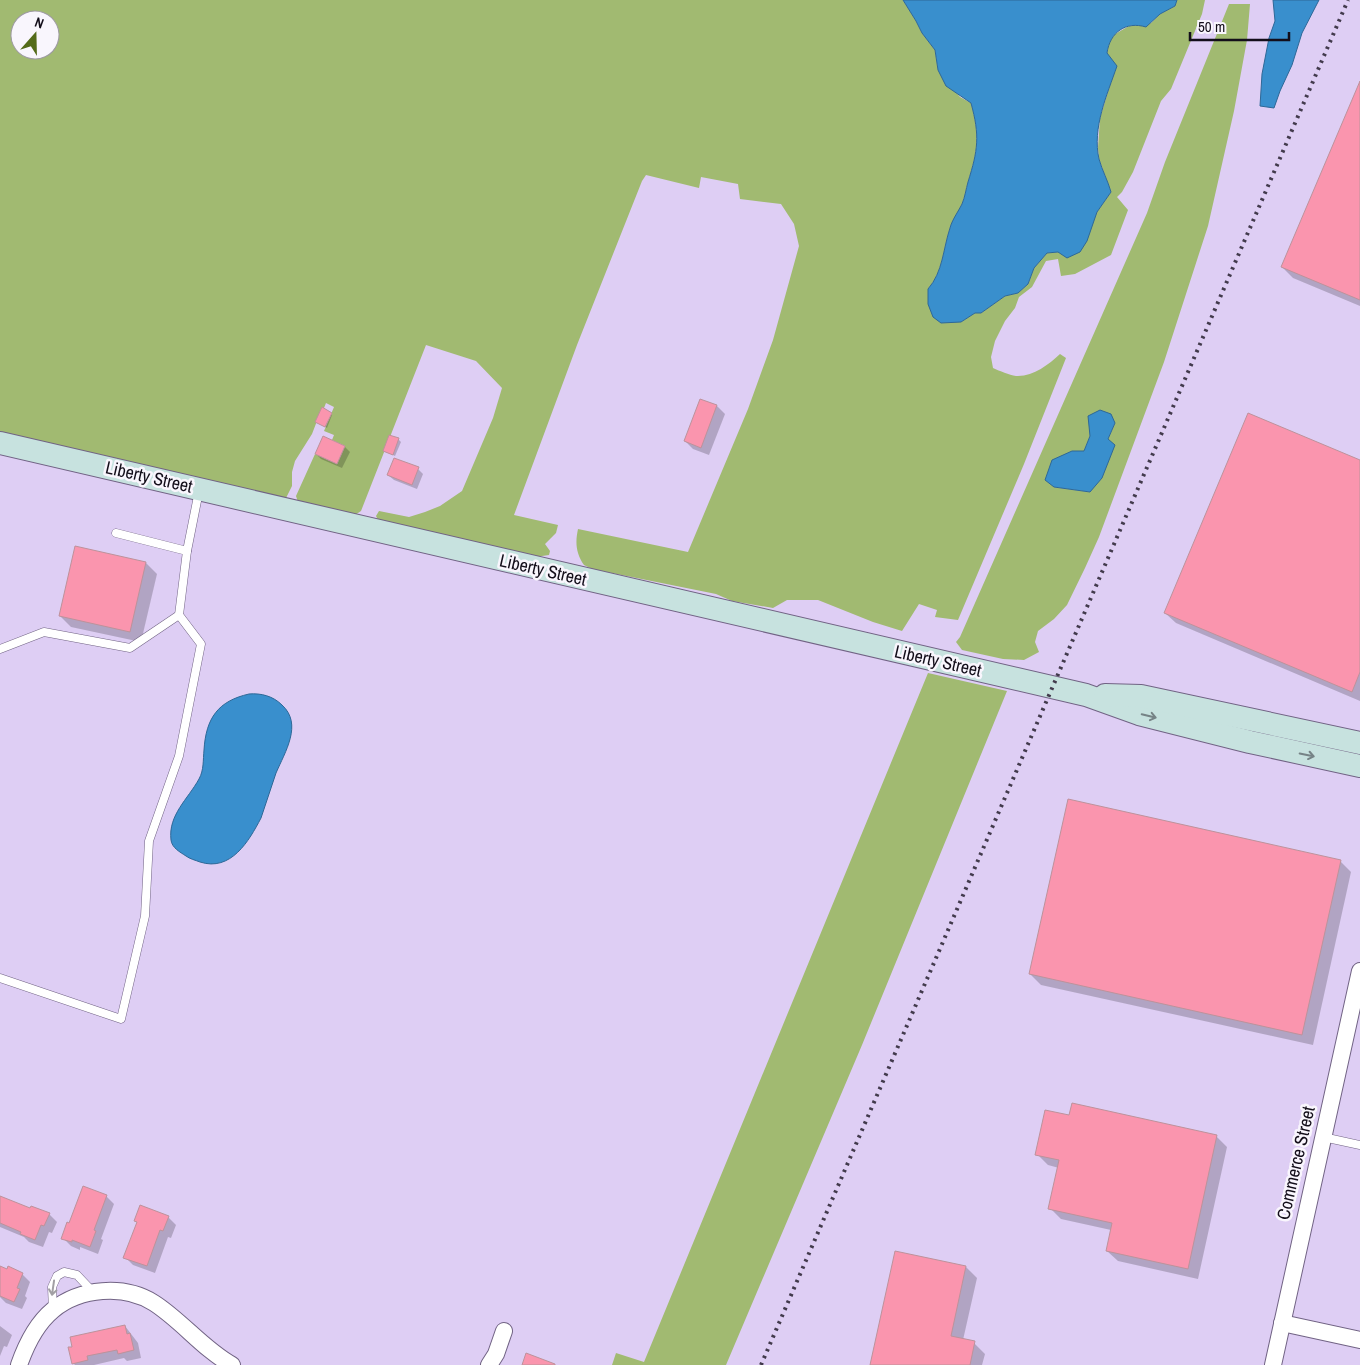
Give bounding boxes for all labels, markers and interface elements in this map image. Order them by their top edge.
north arrow [10,10,60,60]
scale bar [1190,10,1289,42]
text: N [32,13,46,33]
text: 50 m [1198,16,1225,37]
street label: Liberty Street [103,454,195,499]
street label: Liberty Street [497,547,589,592]
street label: Liberty Street [892,638,984,683]
one-way arrow [1141,712,1157,722]
one-way arrow [1299,751,1315,760]
street label: Commerce Street [1270,1104,1321,1222]
one-way arrow [48,1279,58,1295]

